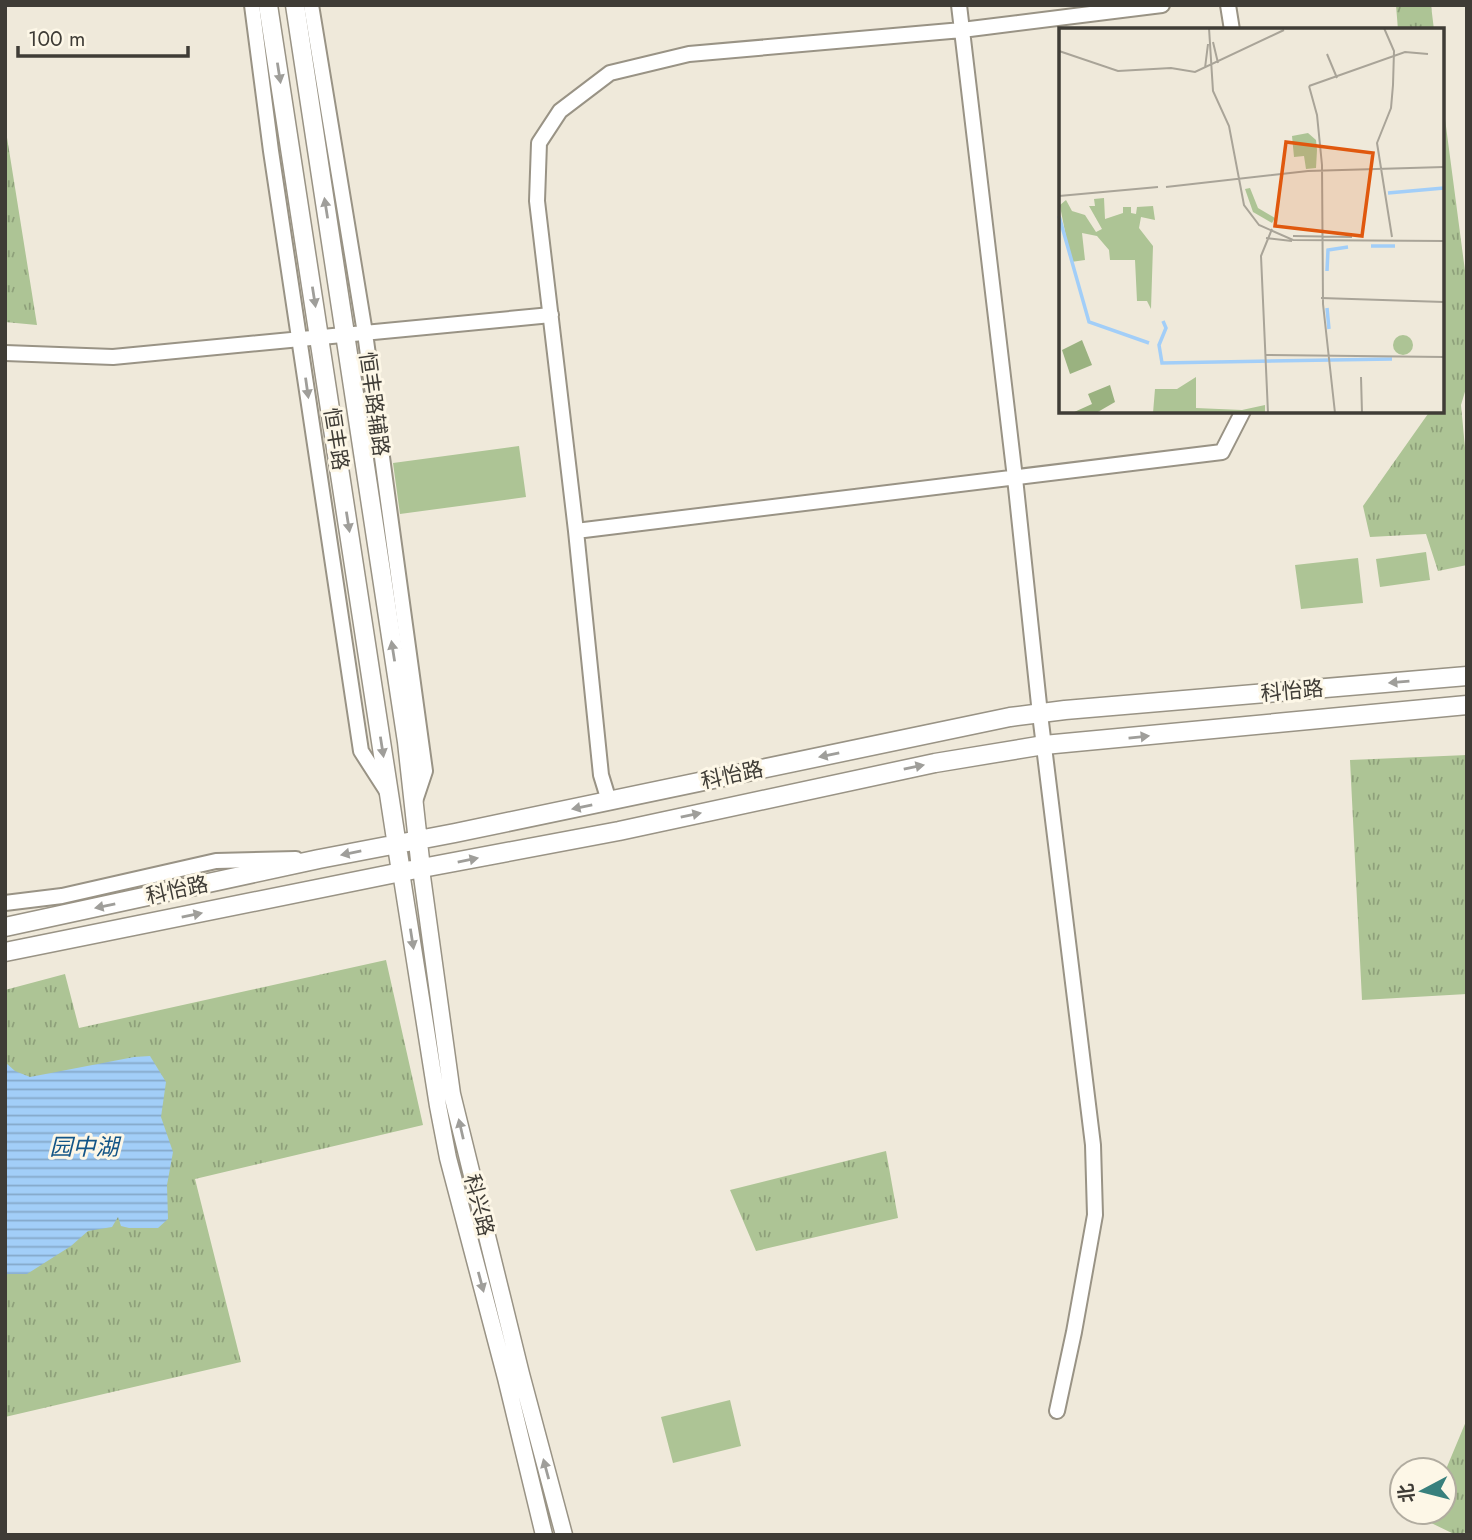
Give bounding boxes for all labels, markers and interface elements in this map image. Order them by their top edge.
scale bar [18,14,187,58]
text: 100 m [28,24,85,54]
inset map [1059,28,1444,413]
one-way arrow [274,62,285,84]
one-way arrow [320,197,331,219]
one-way arrow [309,286,320,308]
street label: 恒丰路辅路 [352,350,396,458]
one-way arrow [301,377,312,399]
street label: 恒丰路 [316,406,356,472]
one-way arrow [343,511,354,533]
one-way arrow [387,639,398,661]
street label: 科怡路 [1259,673,1325,709]
one-way arrow [1388,677,1410,688]
one-way arrow [1128,731,1150,742]
one-way arrow [377,736,388,758]
one-way arrow [818,750,840,761]
street label: 科怡路 [698,754,766,796]
one-way arrow [903,762,925,773]
one-way arrow [571,801,593,812]
one-way arrow [680,810,702,821]
one-way arrow [340,847,362,858]
one-way arrow [457,854,479,865]
street label: 科怡路 [143,869,211,911]
one-way arrow [94,901,116,912]
one-way arrow [181,909,203,920]
one-way arrow [407,929,418,951]
one-way arrow [455,1118,466,1140]
water label: 园中湖 [50,1130,122,1164]
street label: 科兴路 [457,1171,501,1239]
one-way arrow [476,1272,486,1293]
north arrow [1388,1456,1458,1526]
one-way arrow [540,1458,551,1480]
text: 北 [1392,1482,1421,1504]

